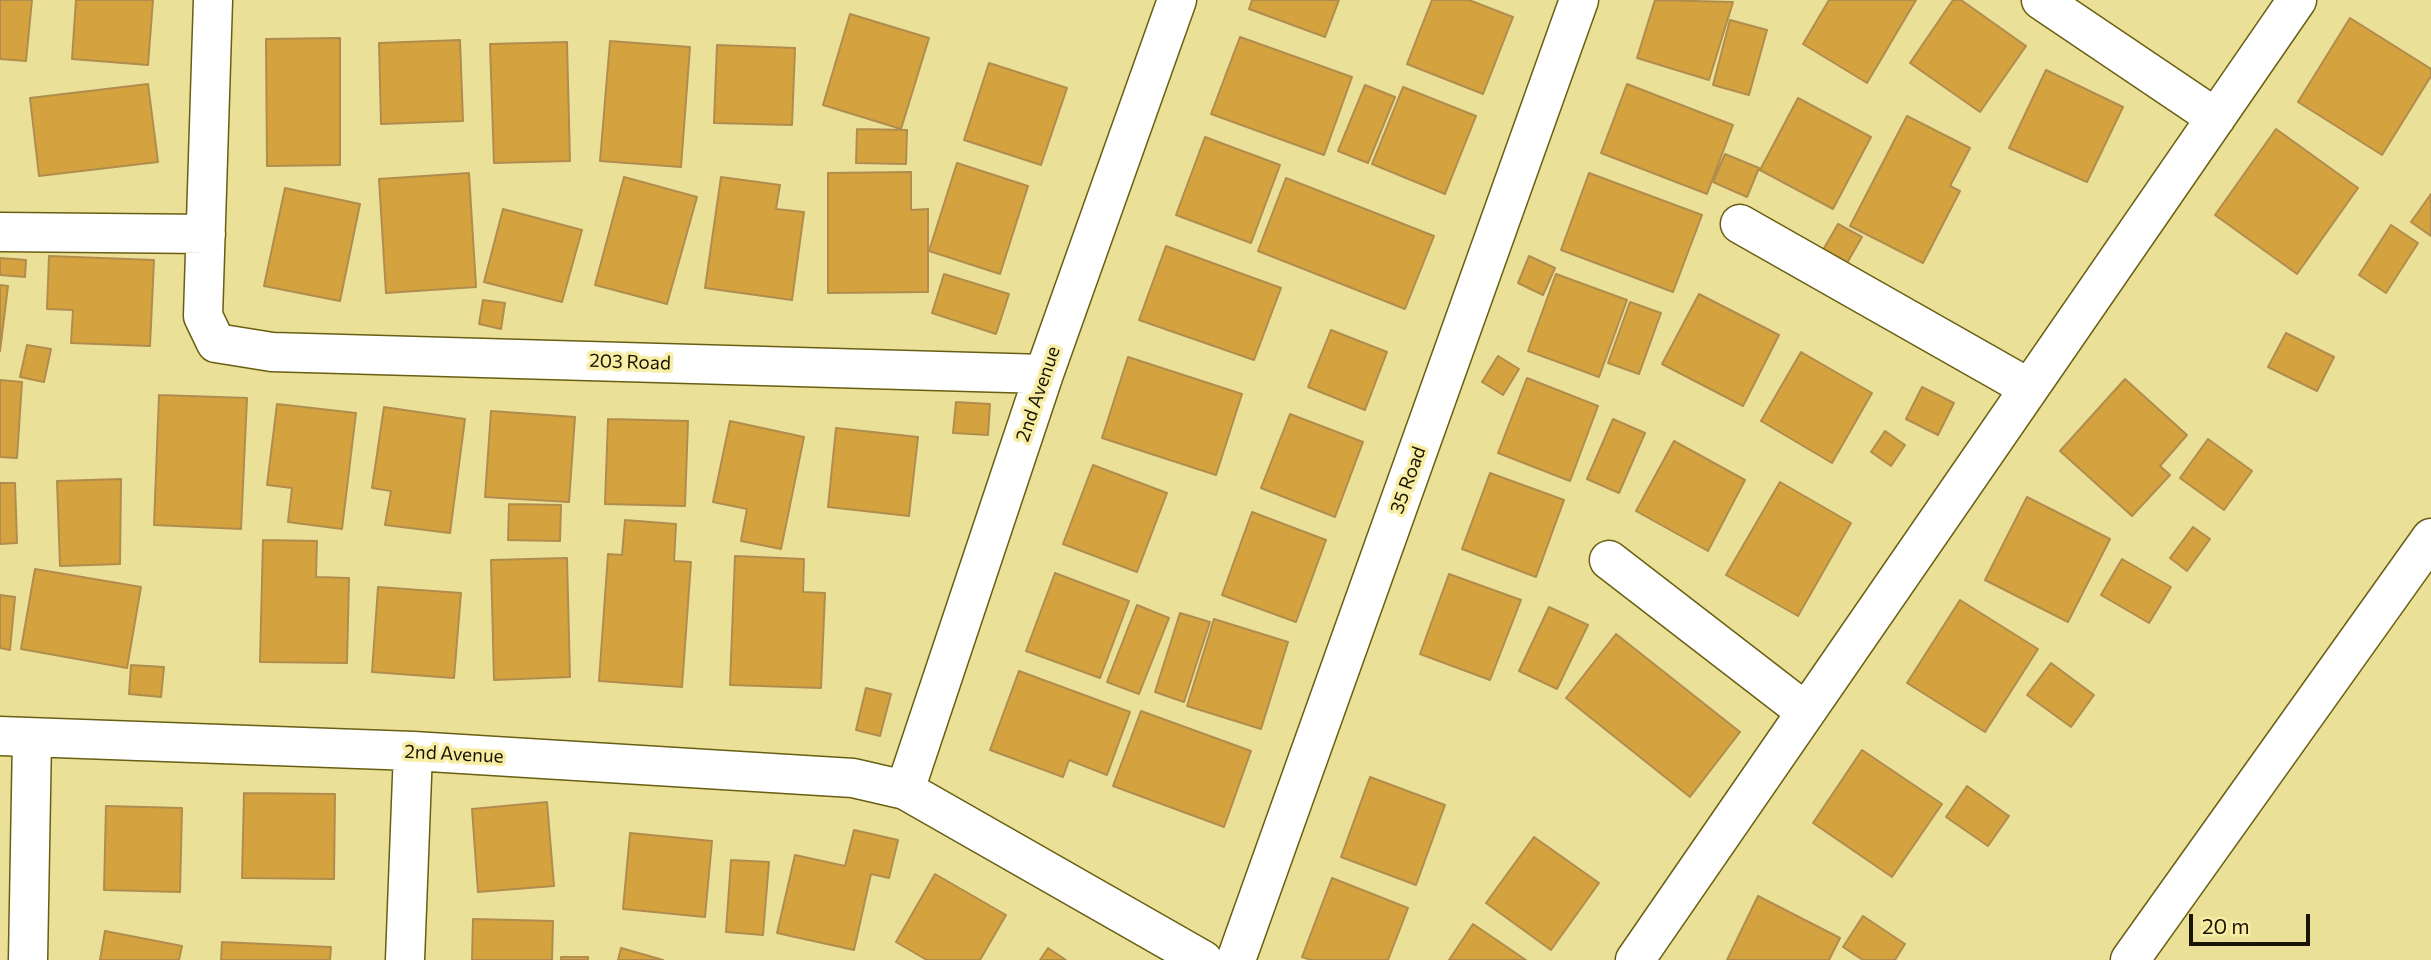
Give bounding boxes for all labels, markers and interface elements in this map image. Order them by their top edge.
street label: 2nd Avenue [1011,343,1065,445]
street label: 203 Road [589,349,671,375]
street label: 35 Road [1385,443,1431,517]
street label: 2nd Avenue [404,740,504,768]
scale bar [2193,900,2314,944]
text: 20 m [2202,913,2250,938]

